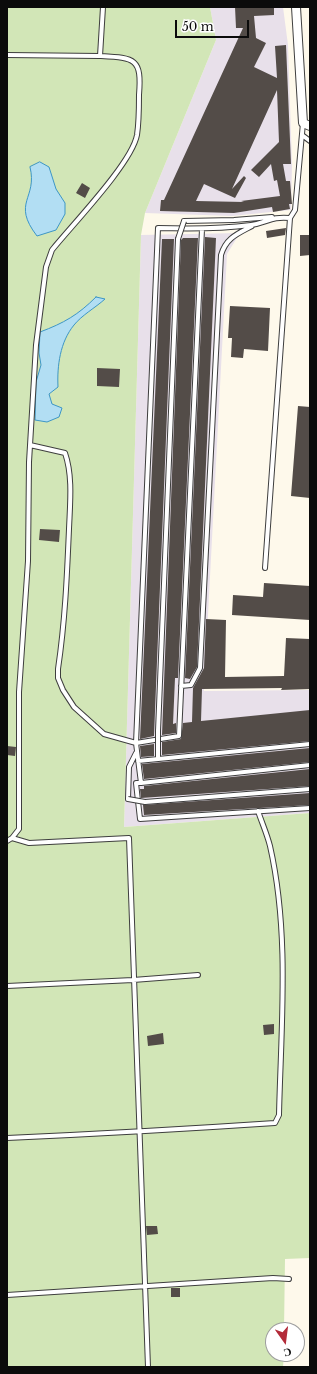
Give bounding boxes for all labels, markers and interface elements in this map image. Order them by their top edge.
scale bar [177,12,251,38]
text: 50 m [182,19,214,34]
north arrow [265,1322,305,1362]
text: С [282,1345,293,1360]

